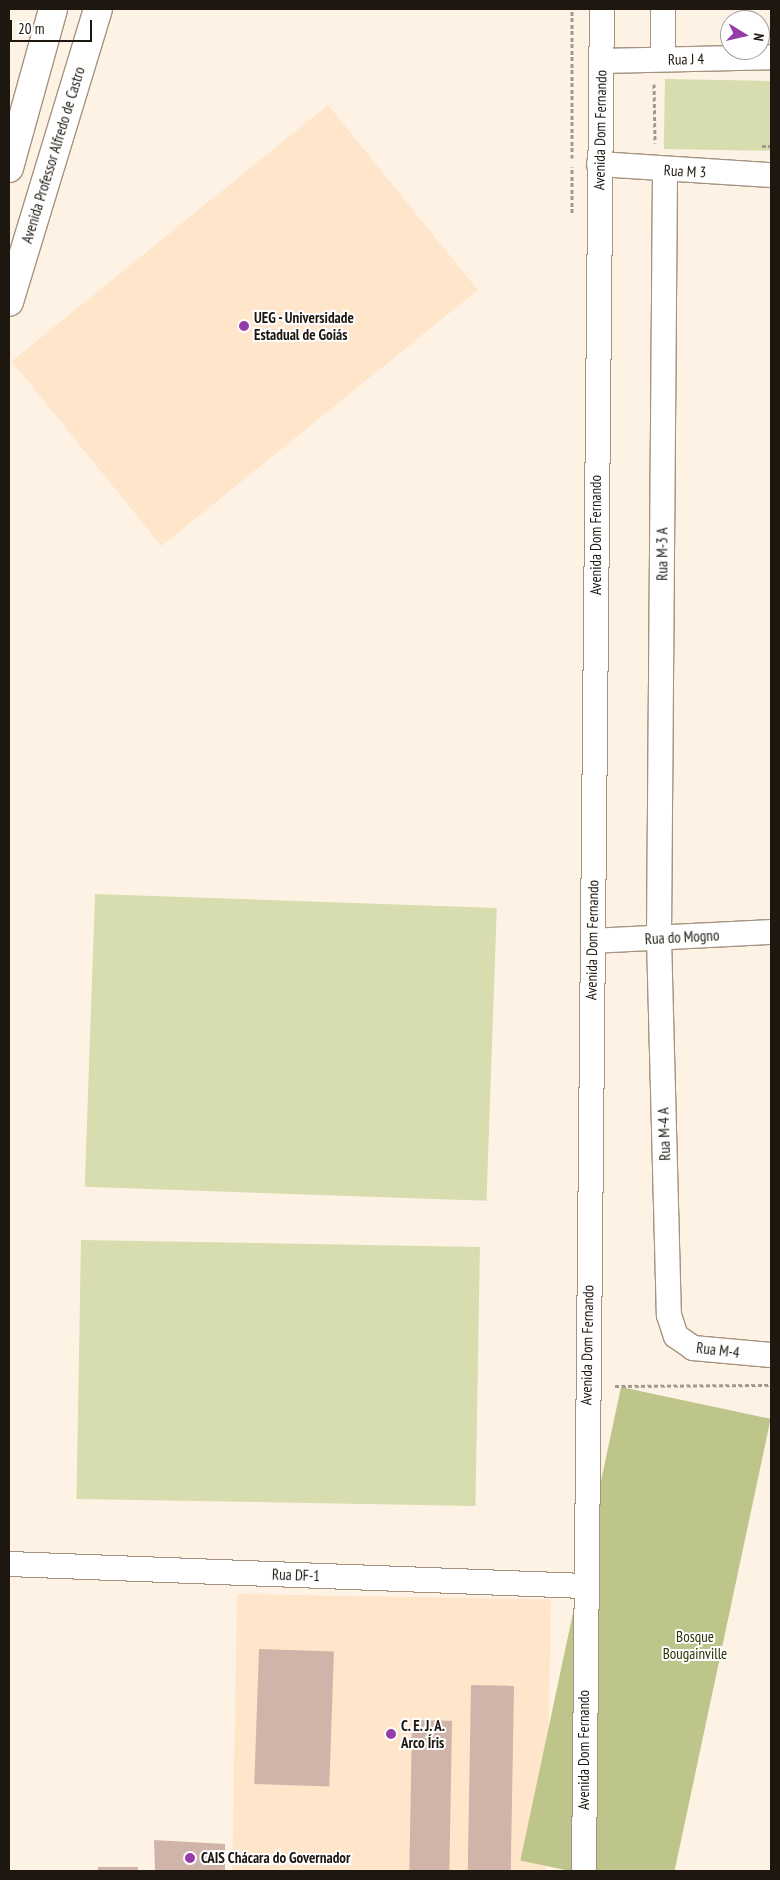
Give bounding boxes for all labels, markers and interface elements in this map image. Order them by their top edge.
scale bar [12,10,95,42]
north arrow [720,10,770,60]
text: 20 m [18,19,44,38]
text: N [749,32,768,42]
street label: Rua J 4 [668,50,704,68]
street label: Avenida Professor Alfredo de Castro [17,64,89,246]
street label: Avenida Dom Fernando [590,70,610,190]
street label: Rua M 3 [663,161,707,181]
place label: UEG - Universidade Estadual de Goiás [254,308,355,343]
marker: UEG - Universidade Estadual de Goiás [238,320,250,332]
street label: Avenida Dom Fernando [587,475,605,595]
street label: Rua M-3 A [653,527,671,581]
street label: Avenida Dom Fernando [582,880,602,1000]
street label: Rua do Mogno [644,926,720,948]
street label: Rua M-4 A [654,1107,674,1161]
street label: Avenida Dom Fernando [577,1285,597,1405]
street label: Rua M-4 [695,1338,741,1362]
street label: Rua DF-1 [272,1565,320,1585]
park label: Bosque Bougainville [663,1627,727,1662]
street label: Avenida Dom Fernando [575,1690,593,1810]
place label: C. E. J. A. Arco Íris [401,1716,448,1751]
marker: C. E. J. A. Arco Íris [385,1728,397,1740]
place label: CAIS Chácara do Governador [201,1849,351,1867]
marker: CAIS Chácara do Governador [183,1851,197,1865]

